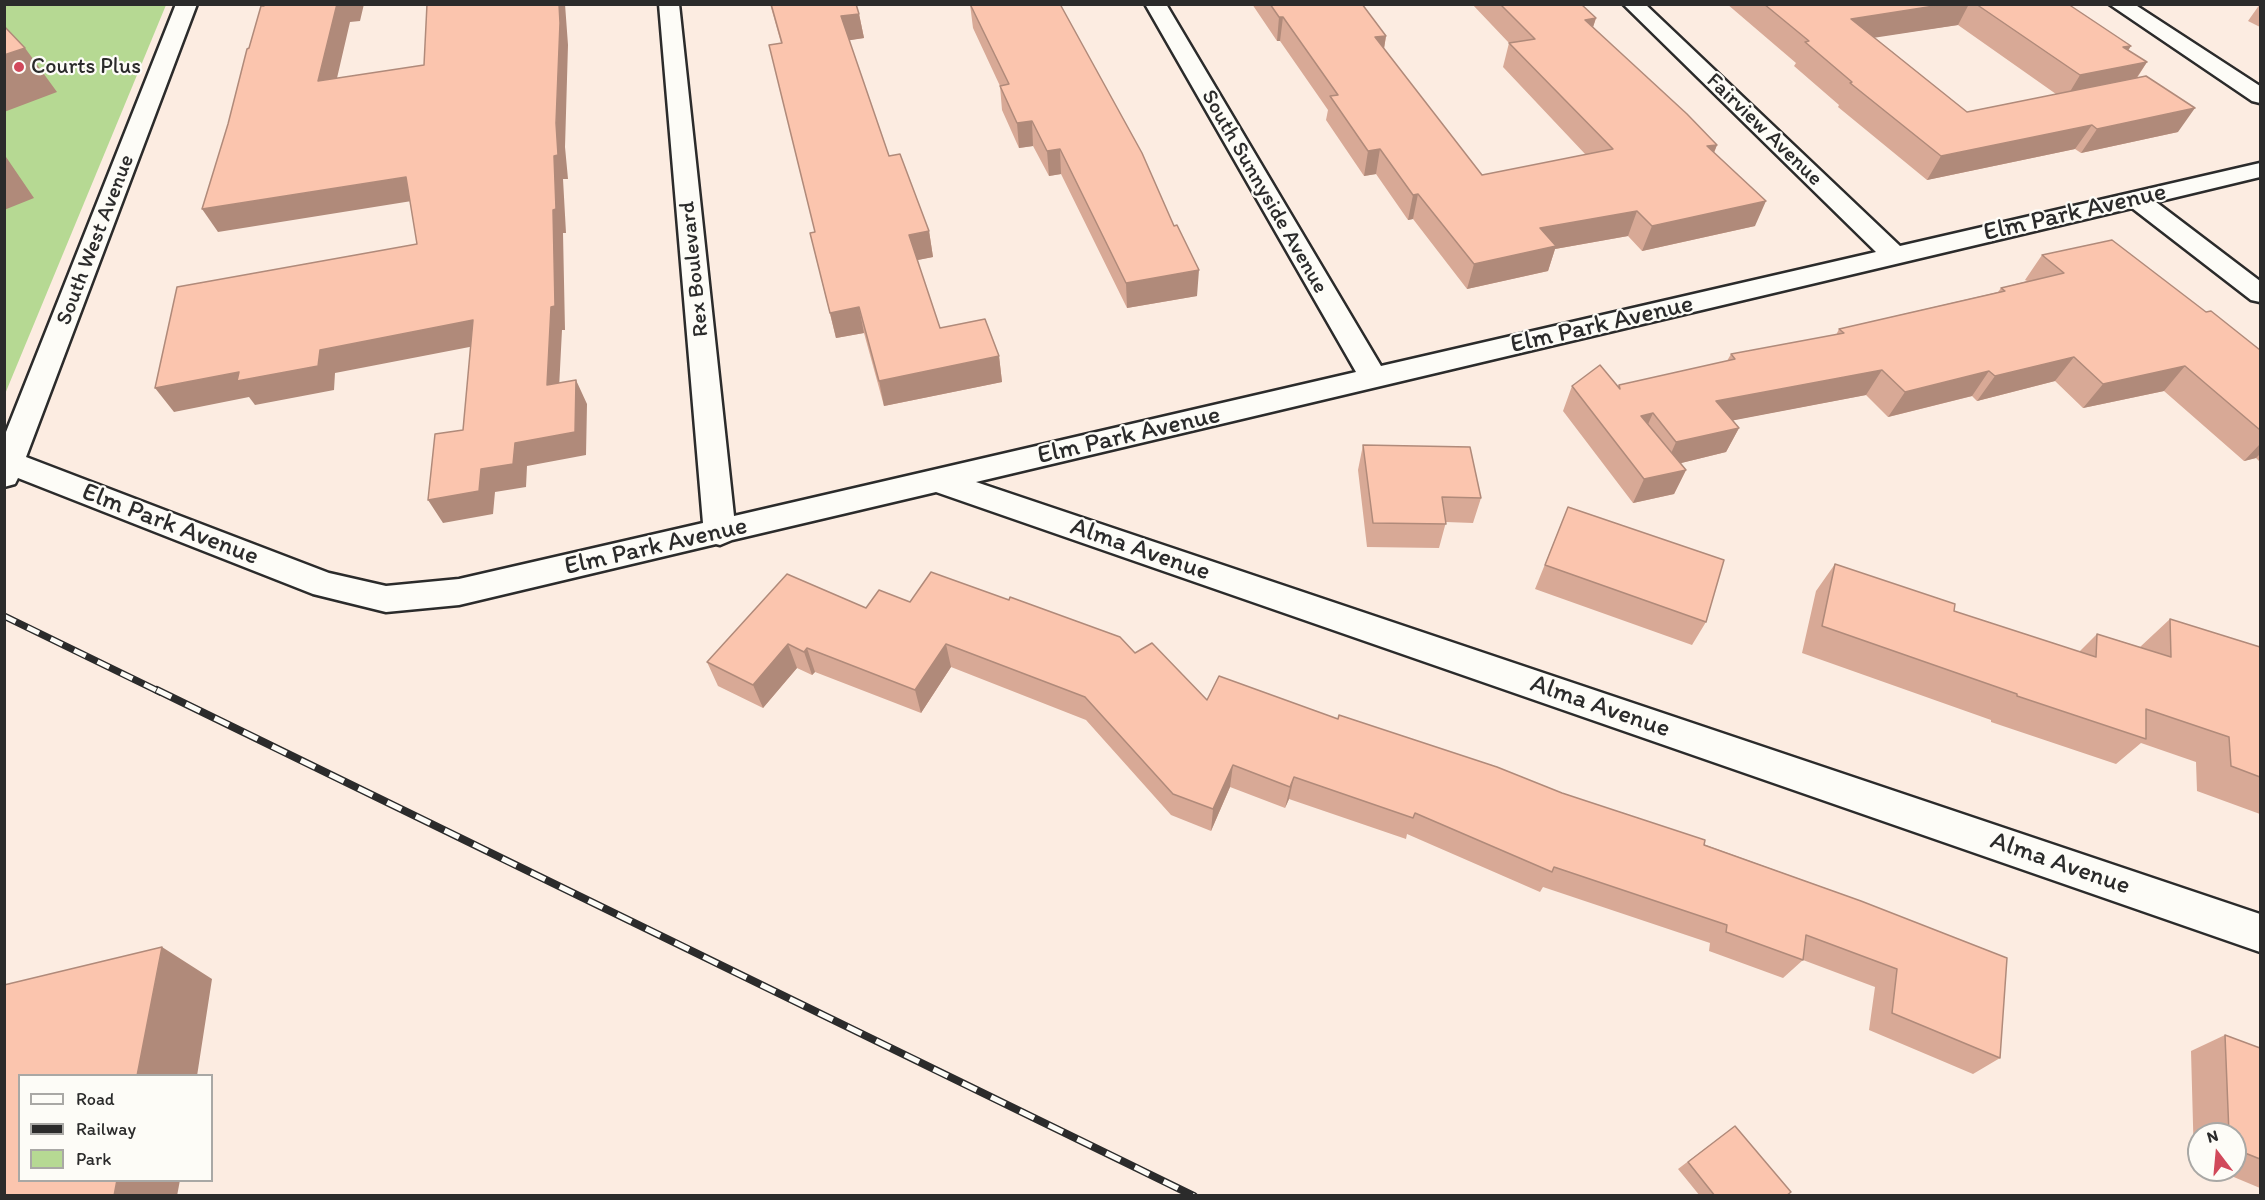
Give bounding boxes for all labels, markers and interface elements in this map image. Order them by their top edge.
place label: Courts Plus [31,54,141,80]
marker: Courts Plus [12,60,26,74]
street label: Fairview Avenue [1700,68,1828,192]
street label: South Sunnyside Avenue [1195,85,1333,299]
street label: South West Avenue [51,151,141,329]
street label: Elm Park Avenue [1980,177,2170,249]
street label: Rex Boulevard [675,200,715,338]
street label: Elm Park Avenue [1507,289,1697,361]
street label: Elm Park Avenue [1034,400,1224,472]
street label: Elm Park Avenue [77,477,263,573]
street label: Elm Park Avenue [561,511,751,583]
street label: Alma Avenue [1066,512,1214,588]
street label: Alma Avenue [1526,669,1674,745]
street label: Alma Avenue [1986,826,2134,902]
legend [18,1074,213,1182]
text: Road [76,1088,115,1110]
text: Railway [76,1118,136,1140]
north arrow [2187,1122,2247,1182]
text: N [2205,1126,2220,1147]
text: Park [76,1148,111,1170]

